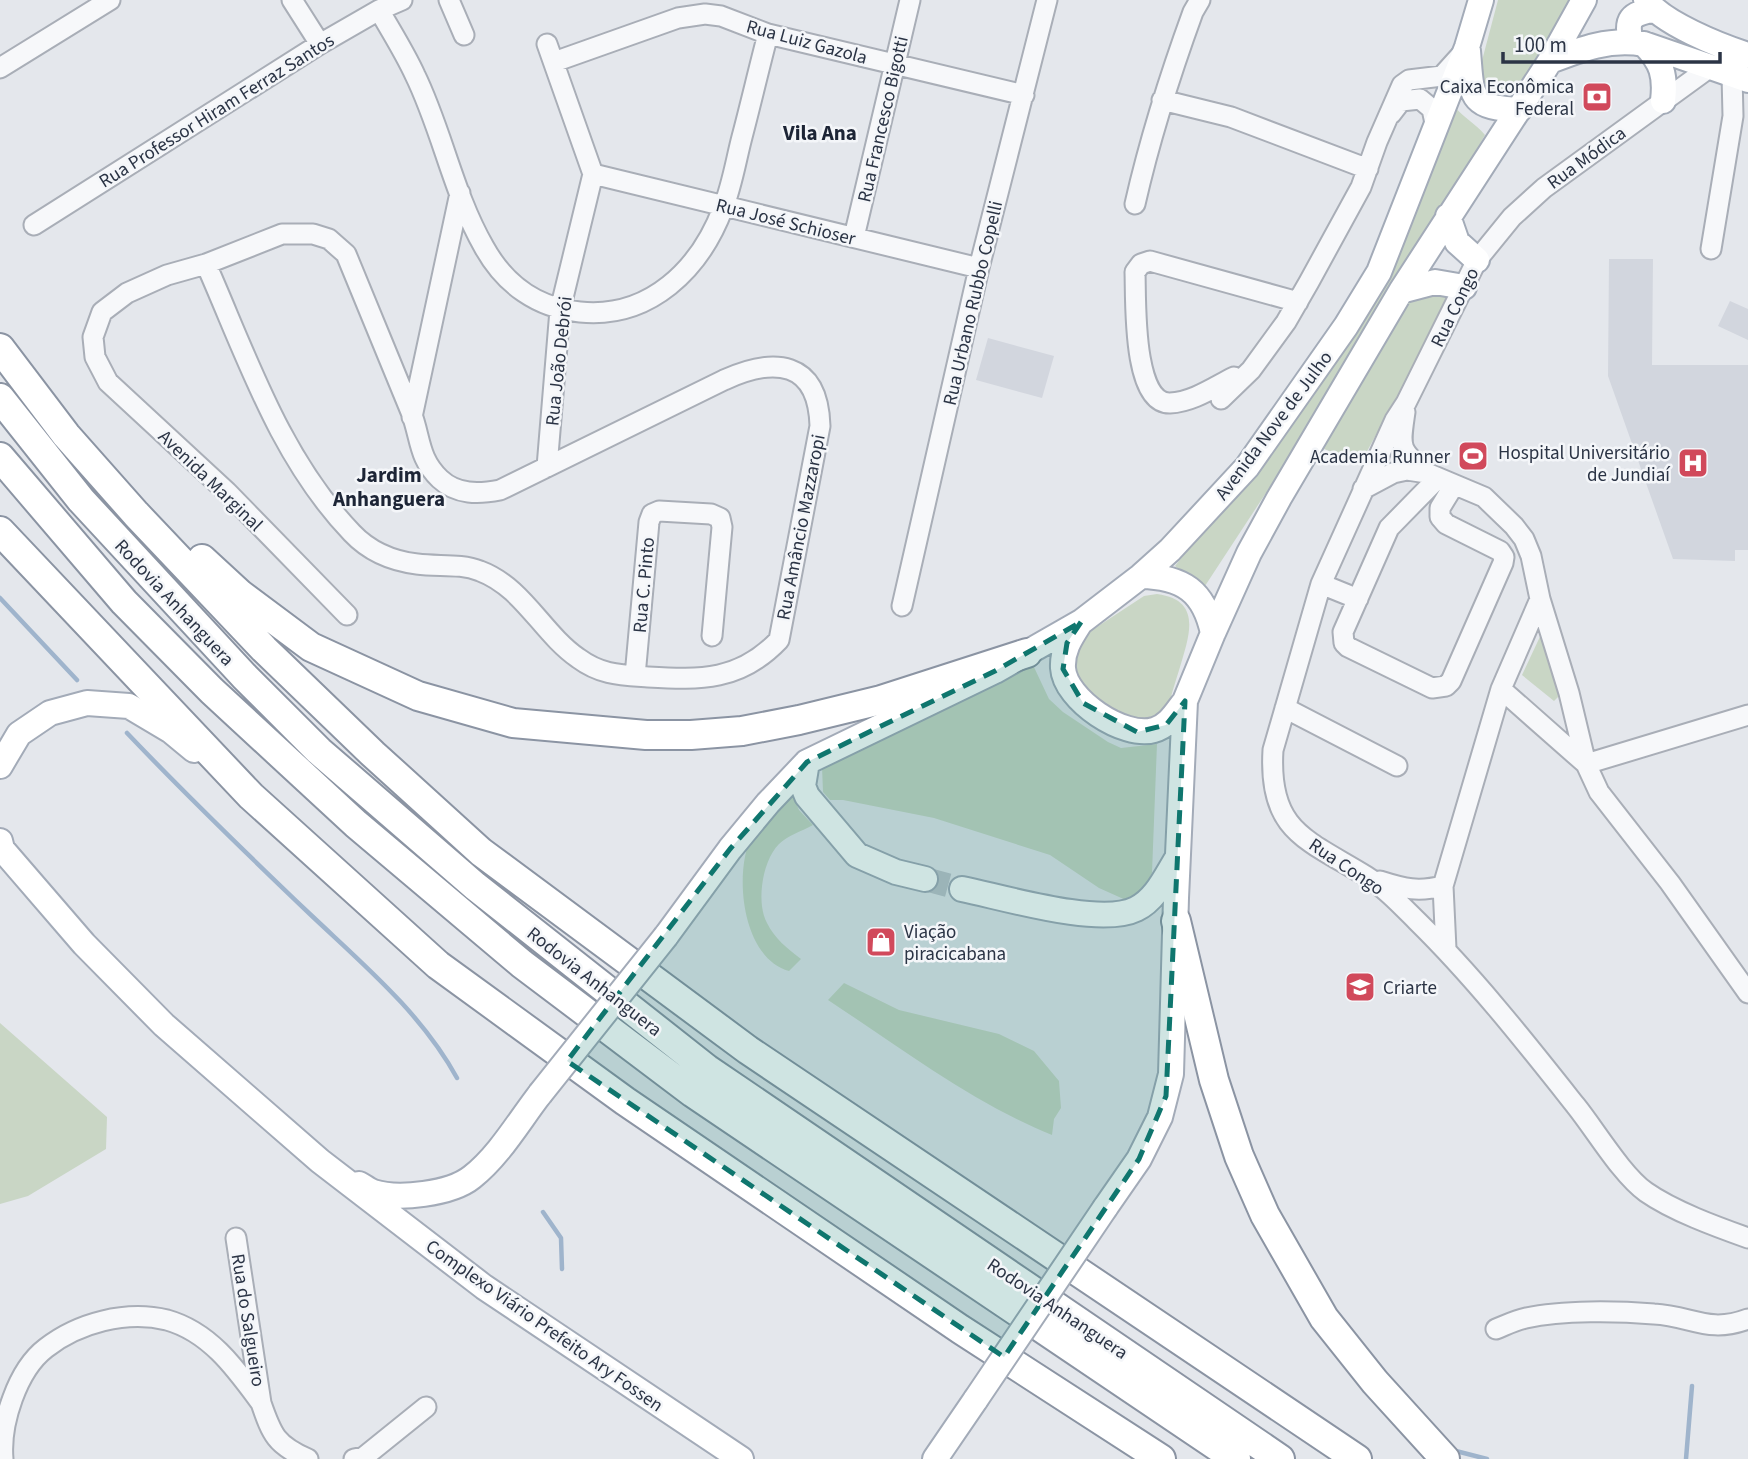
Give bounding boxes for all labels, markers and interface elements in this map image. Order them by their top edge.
street label: Rua Luiz Gazola [743,13,870,72]
scale bar [1503,21,1720,65]
street label: Rua Professor Hiram Ferraz Santos [94,27,340,195]
text: 100 m [1514,30,1567,60]
street label: Rua Francesco Bigotti [851,34,916,205]
place label: Caixa Econômica Federal [1440,74,1574,123]
bank icon: Caixa Econômica Federal [1580,80,1614,114]
district label: Vila Ana [782,118,857,148]
street label: Rua Módica [1542,120,1632,196]
street label: Rua José Schioser [713,192,859,253]
street label: Rua Urbano Rubbo Copelli [937,198,1010,408]
street label: Rua Congo [1424,263,1486,352]
street label: Rua João Debrói [539,295,580,427]
street label: Avenida Nove de Julho [1209,346,1339,506]
street label: Avenida Marginal [152,424,268,538]
street label: Rua Amâncio Mazzaropi [770,432,833,622]
sports icon: Academia Runner [1456,439,1490,473]
place label: Hospital Universitário de Jundiaí [1498,440,1671,489]
place label: Academia Runner [1310,444,1450,471]
hospital icon: Hospital Universitário de Jundiaí [1676,446,1710,480]
district label: Jardim Anhanguera [332,460,445,514]
street label: Rodovia Anhanguera [108,534,240,672]
street label: Rua C. Pinto [627,536,662,634]
street label: Rua Congo [1303,832,1389,902]
place label: Viação piracicabana [904,919,1006,968]
street label: Rodovia Anhanguera [521,921,667,1044]
shop icon: Viação piracicabana [864,925,898,959]
school or university icon: Criarte [1343,970,1377,1004]
place label: Criarte [1383,975,1437,1002]
street label: Complexo Viário Prefeito Ary Fossen [420,1234,668,1419]
street label: Rua do Salgueiro [224,1252,271,1389]
street label: Rodovia Anhanguera [981,1252,1133,1366]

